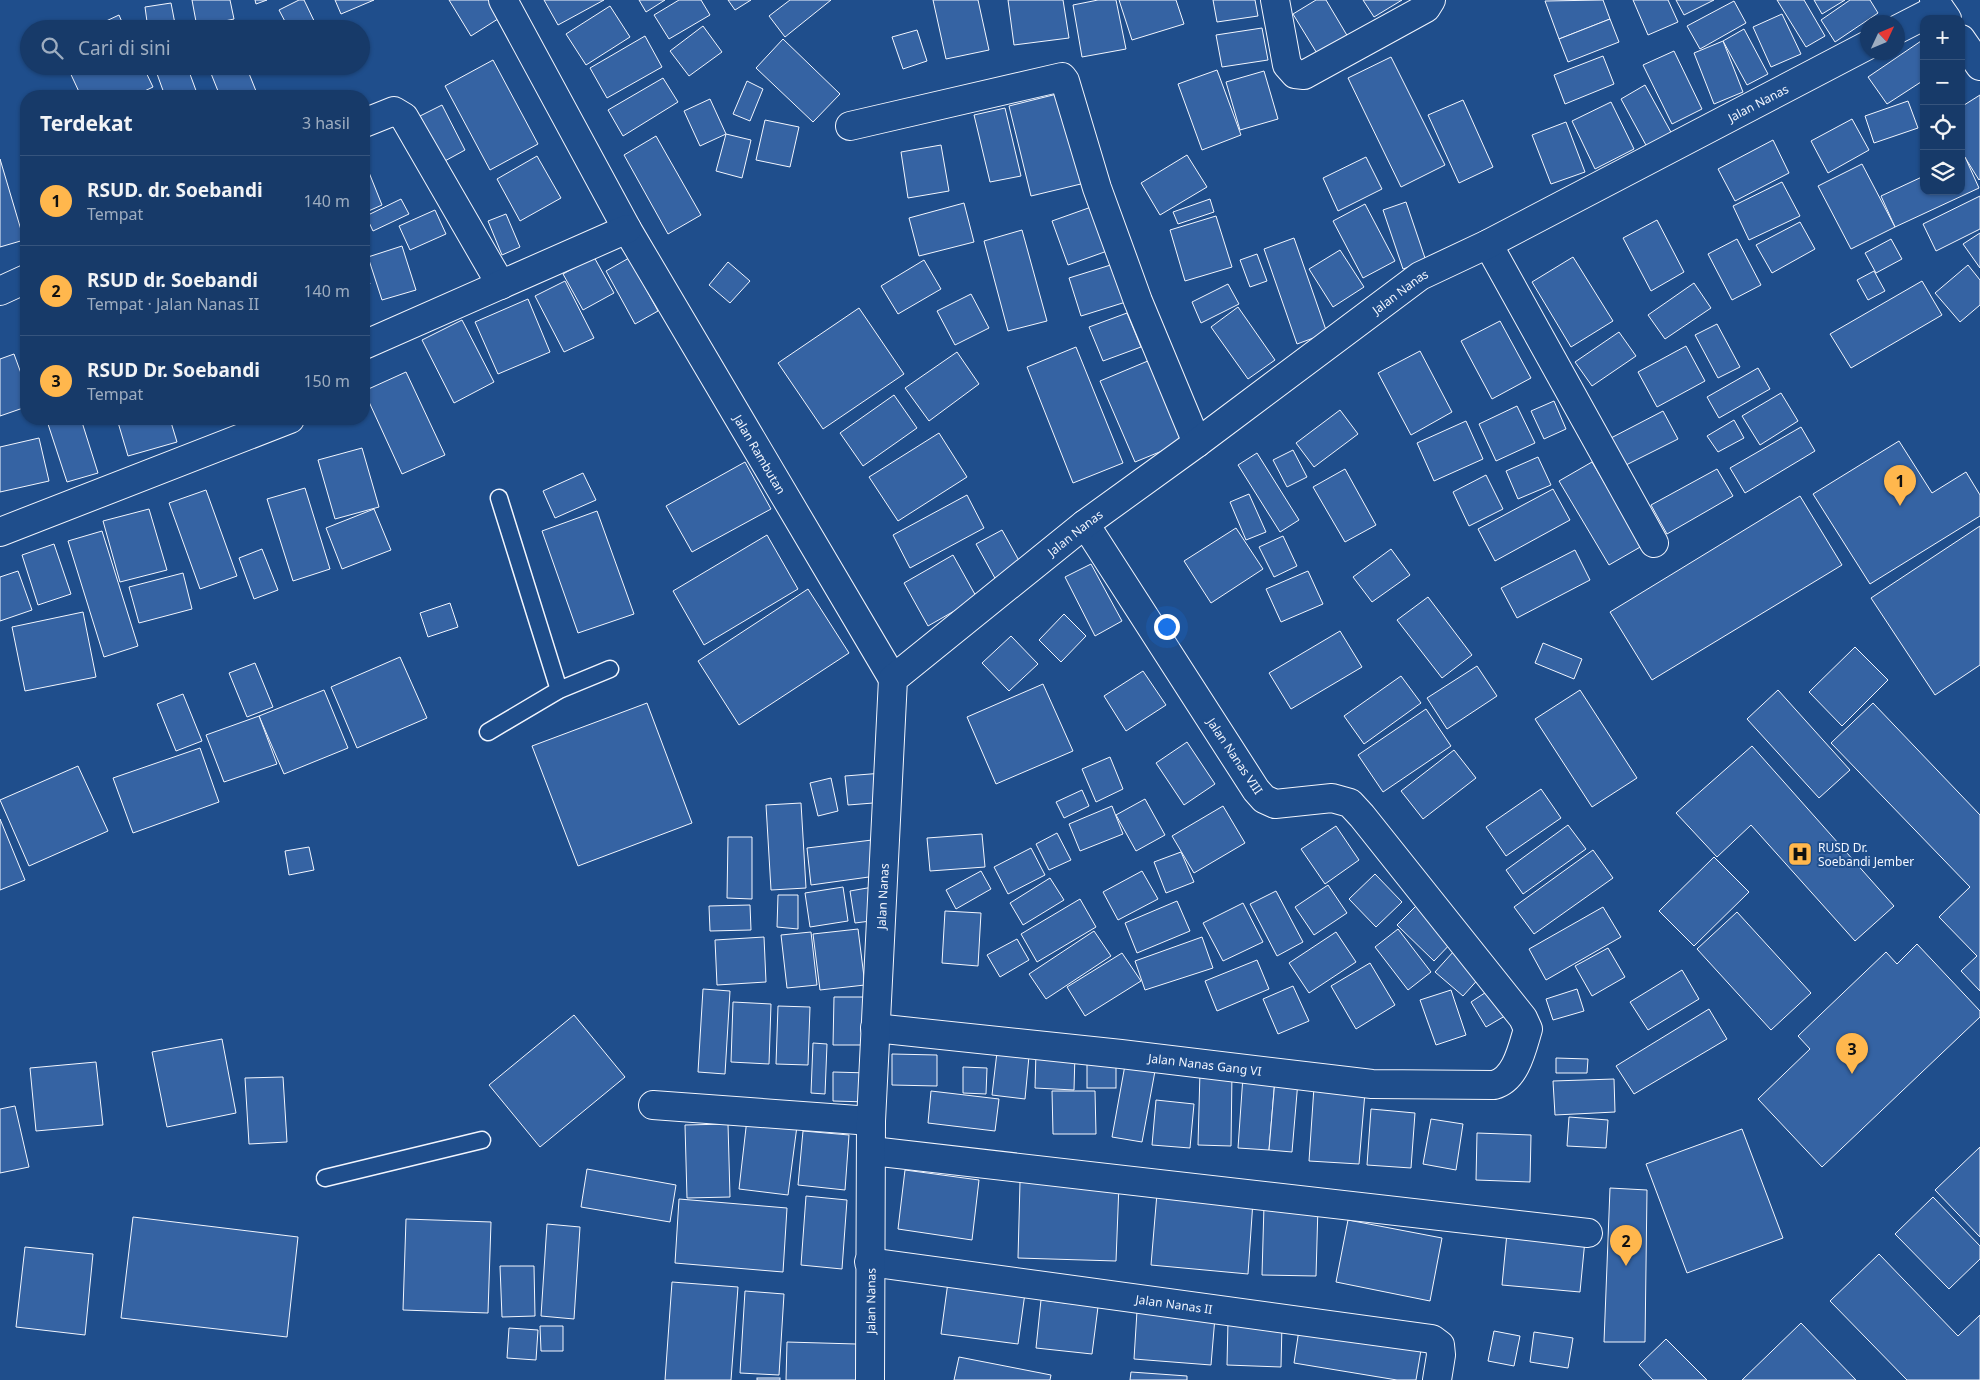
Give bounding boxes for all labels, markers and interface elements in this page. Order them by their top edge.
north arrow [1860,15,1905,60]
map controls [1920,15,1965,195]
button: + [1920,15,1965,60]
search box [20,20,370,75]
icon: search [38,34,66,62]
text: Cari di sini [78,35,171,61]
button: − [1920,60,1965,105]
street label: Jalan Nanas [1724,80,1791,126]
button: locate [1920,105,1965,150]
text: Terdekat [40,109,133,137]
text: 3 hasil [302,112,350,134]
button: layers [1920,150,1965,195]
text: RSUD. dr. Soebandi [87,177,263,203]
text: 1 [51,190,61,212]
text: 140 m [303,190,350,212]
text: Tempat [87,203,143,225]
street label: Jalan Nanas [1368,265,1431,318]
text: RSUD dr. Soebandi [87,267,258,293]
text: 2 [51,280,61,302]
text: 140 m [303,280,350,302]
text: Tempat · Jalan Nanas II [87,293,259,315]
text: RSUD Dr. Soebandi [87,357,260,383]
text: 3 [51,370,61,392]
text: 150 m [303,370,350,392]
text: Tempat [87,383,143,405]
street label: Jalan Rambutan [730,411,790,497]
pin: 1 [1884,465,1916,506]
street label: Jalan Nanas [1043,505,1106,560]
your location [1154,614,1180,640]
street label: Jalan Nanas VIII [1203,714,1267,798]
place label: RUSD Dr. Soebandi Jember [1818,839,1914,870]
hospital icon: RUSD Dr. Soebandi Jember [1787,841,1813,867]
street label: Jalan Nanas [872,863,892,931]
pin: 3 [1836,1033,1868,1074]
street label: Jalan Nanas Gang VI [1146,1049,1263,1079]
pin: 2 [1610,1225,1642,1266]
street label: Jalan Nanas [862,1268,879,1335]
street label: Jalan Nanas II [1134,1290,1214,1317]

